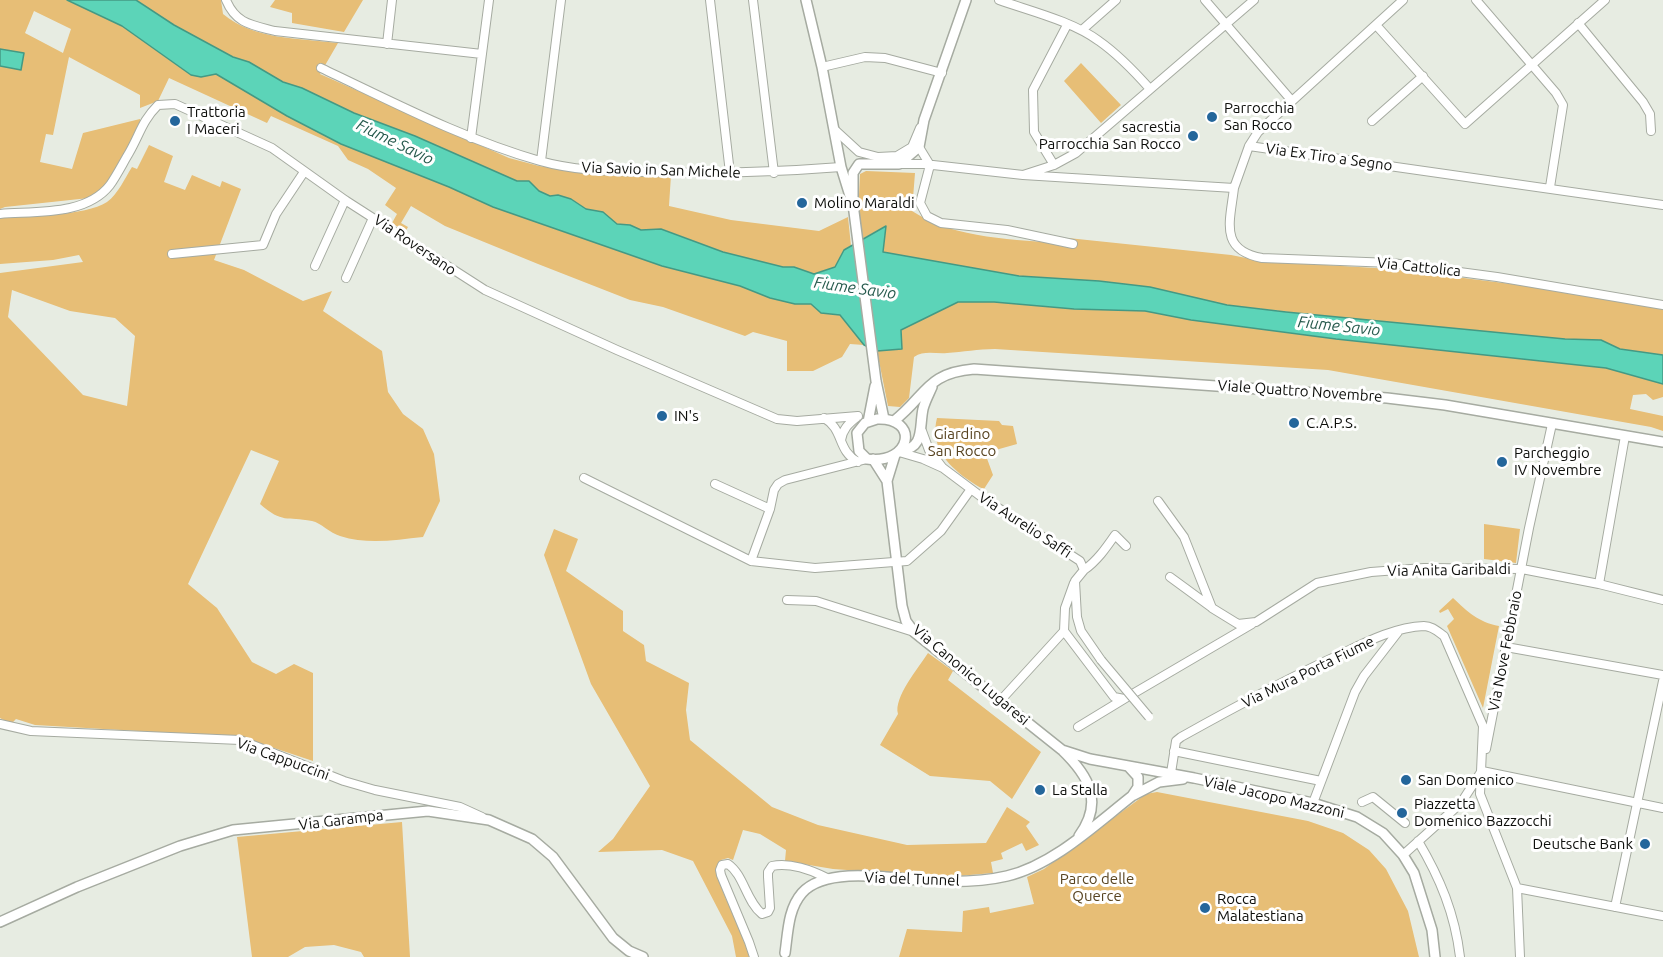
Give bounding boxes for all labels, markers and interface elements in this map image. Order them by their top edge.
place label: Parrocchia San Rocco [1224,99,1294,134]
place label: Trattoria I Maceri [187,103,246,138]
marker: Parrocchia San Rocco [1205,110,1219,124]
marker: Trattoria I Maceri [168,114,182,128]
water label: Fiume Savio [353,115,437,169]
place label: sacrestia Parrocchia San Rocco [1039,118,1181,153]
marker: sacrestia Parrocchia San Rocco [1186,129,1200,143]
street label: Via Ex Tiro a Segno [1264,139,1394,175]
street label: Via Savio in San Michele [581,158,741,182]
place label: Molino Maraldi [814,194,915,212]
marker: Molino Maraldi [795,196,809,210]
street label: Via Roversano [370,211,460,279]
street label: Via Cattolica [1376,254,1462,280]
water label: Fiume Savio [813,273,897,303]
water label: Fiume Savio [1297,312,1381,340]
street label: Viale Quattro Novembre [1217,376,1383,406]
place label: IN's [674,407,699,425]
marker: IN's [655,409,669,423]
place label: C.A.P.S. [1306,414,1357,432]
marker: C.A.P.S. [1287,416,1301,430]
park label: Giardino San Rocco [928,425,996,460]
place label: Parcheggio IV Novembre [1514,444,1601,479]
marker: Parcheggio IV Novembre [1495,455,1509,469]
street label: Via Aurelio Saffi [975,488,1075,562]
street label: Via Anita Garibaldi [1387,560,1511,580]
street label: Via Nove Febbraio [1484,589,1526,713]
street label: Via Canonico Lugaresi [909,621,1033,729]
street label: Via Mura Porta Fiume [1239,632,1377,712]
street label: Via Cappuccini [234,734,332,784]
place label: San Domenico [1418,771,1514,789]
street label: Viale Jacopo Mazzoni [1202,772,1346,822]
marker: San Domenico [1399,773,1413,787]
place label: La Stalla [1052,781,1108,799]
marker: La Stalla [1033,783,1047,797]
place label: Piazzetta Domenico Bazzocchi [1414,795,1552,830]
street label: Via Garampa [298,806,384,834]
marker: Piazzetta Domenico Bazzocchi [1395,806,1409,820]
place label: Deutsche Bank [1533,835,1633,853]
marker: Deutsche Bank [1638,837,1652,851]
street label: Via del Tunnel [864,868,960,890]
park label: Parco delle Querce [1060,870,1134,905]
place label: Rocca Malatestiana [1217,890,1304,925]
marker: Rocca Malatestiana [1198,901,1212,915]

